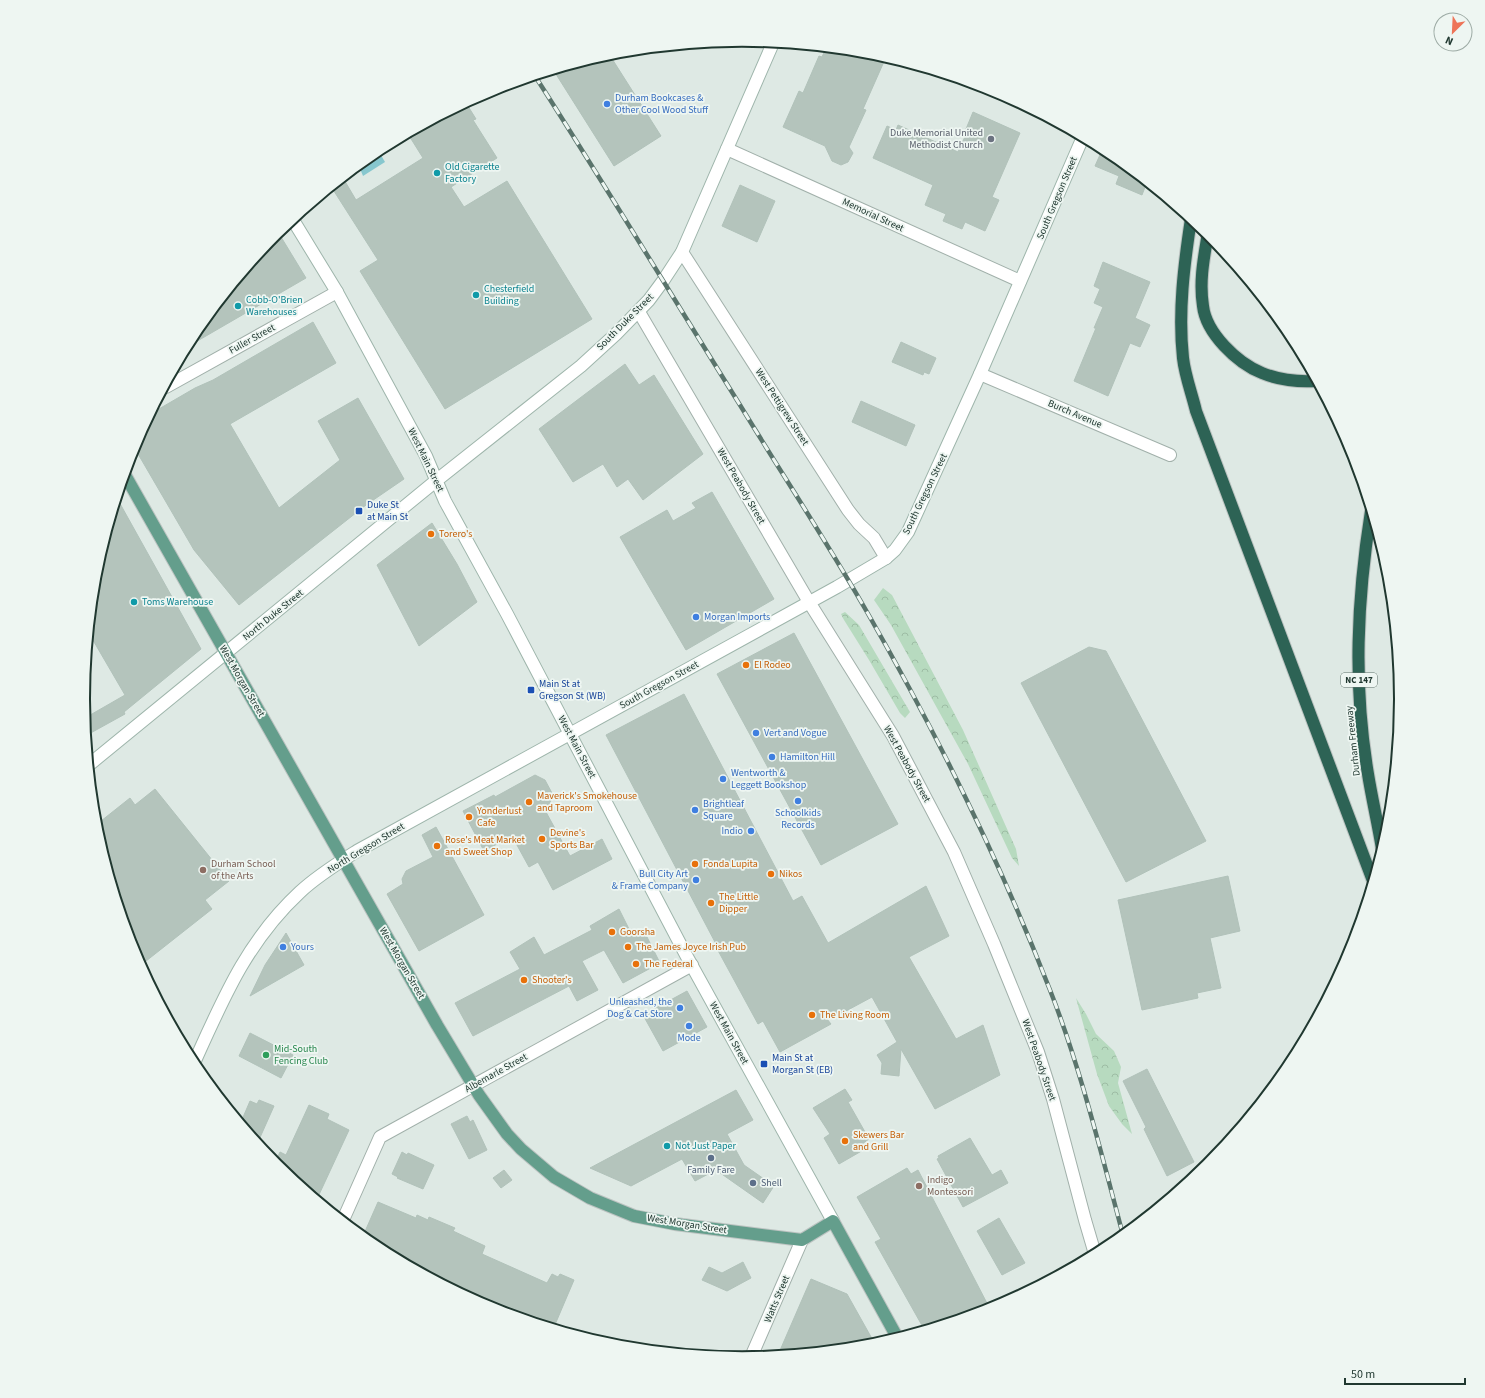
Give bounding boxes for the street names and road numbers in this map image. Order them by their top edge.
street label: South Gregson Street [1033,154,1081,242]
street label: Memorial Street [840,195,907,236]
street label: South Duke Street [593,290,657,354]
street label: Fuller Street [226,320,278,357]
street label: West Pettigrew Street [752,366,812,449]
street label: Burch Avenue [1046,396,1104,432]
street label: West Main Street [404,426,448,495]
street label: West Peabody Street [714,445,769,527]
street label: South Gregson Street [899,451,951,537]
street label: North Duke Street [240,586,307,644]
street label: West Morgan Street [216,643,269,720]
street label: South Gregson Street [617,657,702,713]
road number: NC 147 [1341,673,1377,687]
street label: Durham Freeway [1342,705,1364,777]
street label: West Main Street [555,713,600,782]
street label: West Peabody Street [880,723,934,805]
street label: North Gregson Street [325,819,408,877]
street label: West Morgan Street [376,925,429,1002]
street label: West Main Street [706,999,752,1067]
street label: West Peabody Street [1018,1017,1060,1103]
street label: Albemarle Street [462,1050,530,1096]
street label: West Morgan Street [646,1211,729,1237]
street label: Watts Street [761,1273,794,1325]

